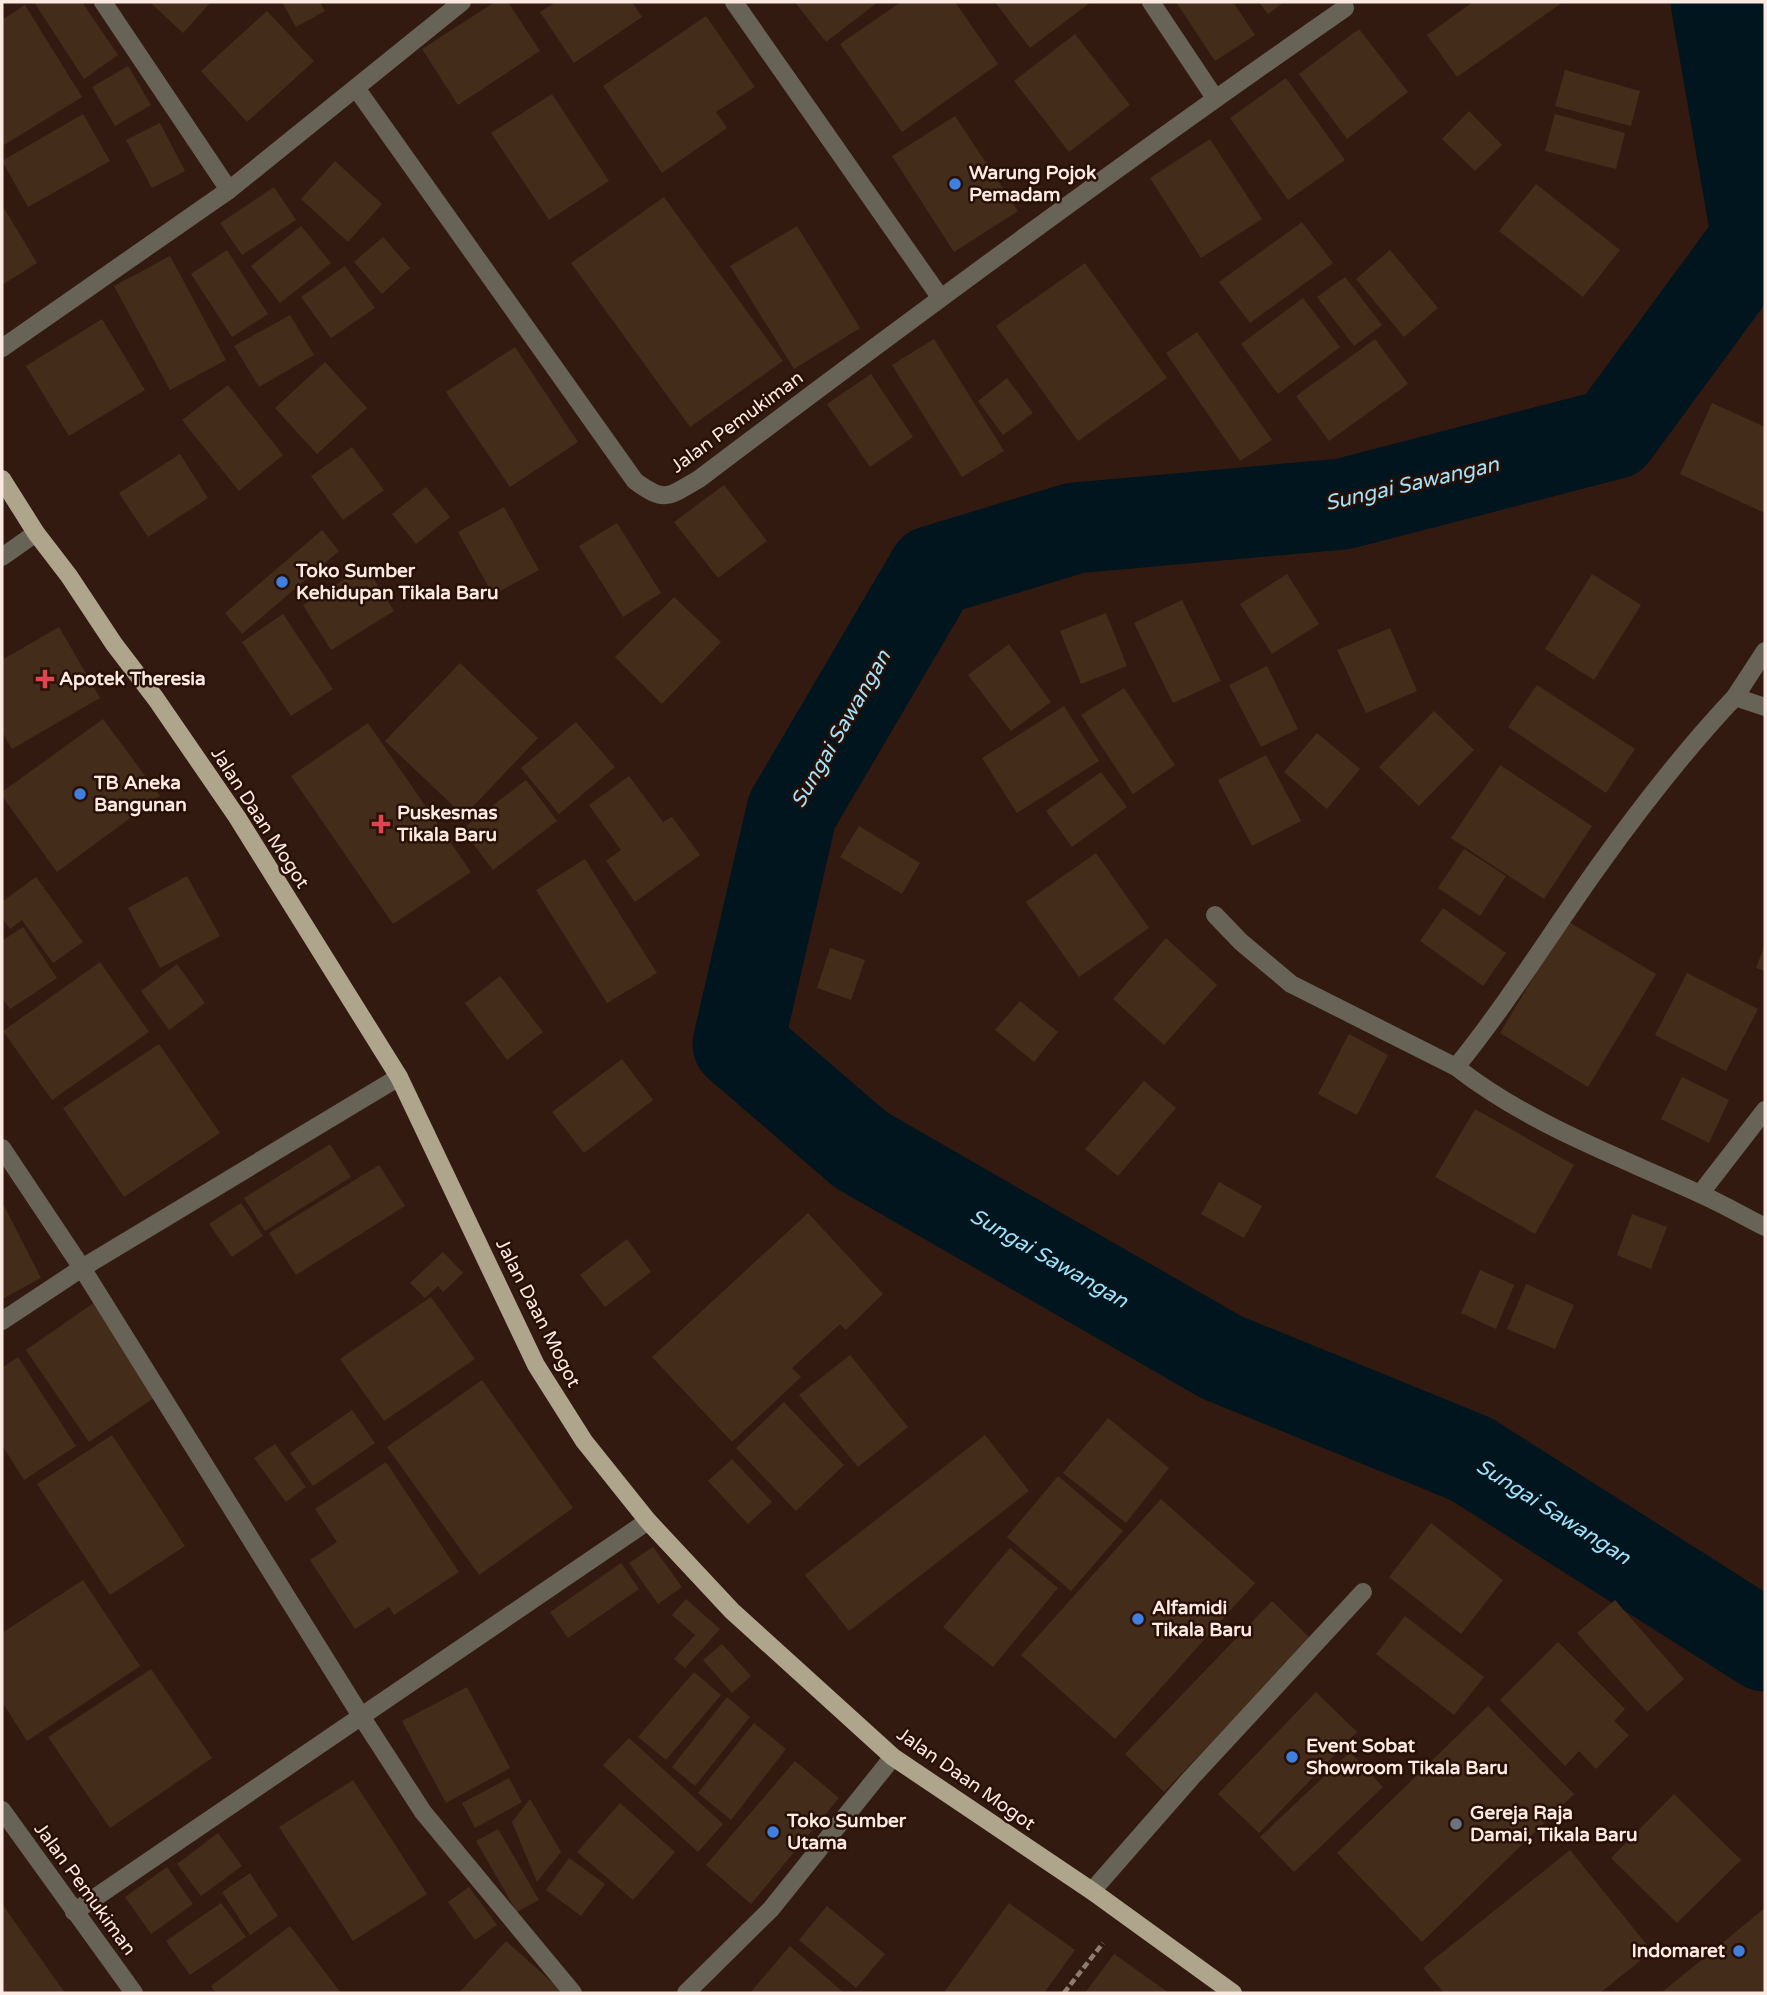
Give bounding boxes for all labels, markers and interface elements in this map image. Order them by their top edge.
place label: Warung Pojok Pemadam [969,162,1097,206]
marker: Warung Pojok Pemadam [947,176,963,192]
street label: Jalan Pemukiman [666,367,808,477]
water label: Sungai Sawangan [1323,452,1502,516]
place label: Toko Sumber Kehidupan Tikala Baru [295,560,499,605]
marker: Toko Sumber Kehidupan Tikala Baru [274,574,290,590]
water label: Sungai Sawangan [786,645,897,812]
place label: Apotek Theresia [59,668,206,691]
marker: Apotek Theresia [37,671,53,687]
street label: Jalan Daan Mogot [206,743,314,893]
place label: TB Aneka Bangunan [93,772,187,817]
marker: TB Aneka Bangunan [72,786,88,802]
place label: Puskesmas Tikala Baru [396,802,498,846]
marker: Puskesmas Tikala Baru [371,814,391,834]
water label: Sungai Sawangan [966,1203,1133,1314]
street label: Jalan Daan Mogot [491,1235,585,1391]
water label: Sungai Sawangan [1472,1453,1636,1570]
place label: Alfamidi Tikala Baru [1151,1597,1252,1641]
marker: Alfamidi Tikala Baru [1130,1611,1146,1627]
street label: Jalan Daan Mogot [893,1723,1039,1835]
place label: Event Sobat Showroom Tikala Baru [1306,1735,1508,1779]
marker: Event Sobat Showroom Tikala Baru [1284,1749,1300,1765]
place label: Gereja Raja Damai, Tikala Baru [1470,1802,1638,1846]
place label: Toko Sumber Utama [786,1810,907,1854]
marker: Gereja Raja Damai, Tikala Baru [1448,1816,1464,1832]
street label: Jalan Pemukiman [30,1818,140,1960]
marker: Toko Sumber Utama [765,1824,781,1840]
place label: Indomaret [1632,1940,1726,1962]
marker: Indomaret [1731,1943,1747,1959]

